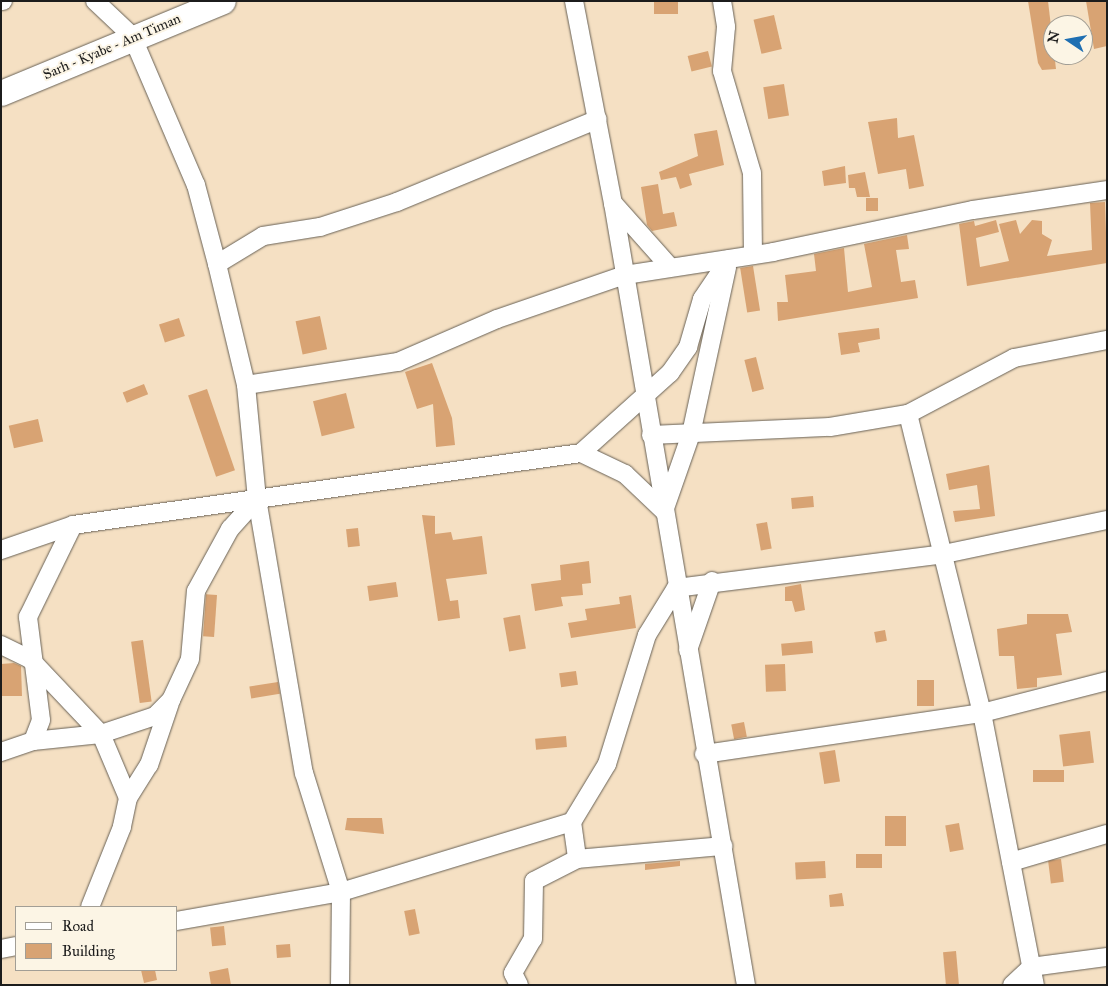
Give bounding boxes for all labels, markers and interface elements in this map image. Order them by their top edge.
street label: Sarh - Kyabe - Am Timan [41,10,183,84]
north arrow [1043,15,1093,65]
text: N [1044,29,1063,45]
legend [15,906,178,971]
text: Road [62,917,94,935]
text: Building [62,942,115,960]

